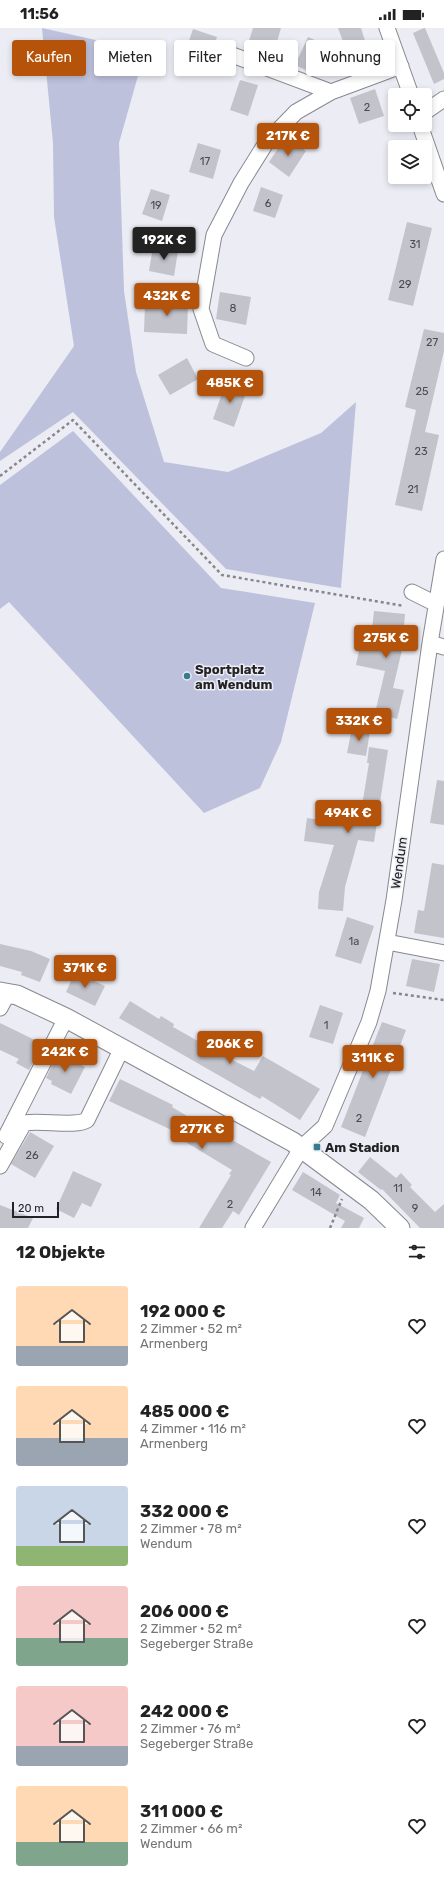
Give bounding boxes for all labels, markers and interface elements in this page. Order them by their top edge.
text: 11:56 [20,5,59,23]
chip: Kaufen [12,40,86,76]
chip: Mieten [94,40,166,76]
chip: Filter [174,40,236,76]
chip: Neu [244,40,298,76]
chip: Wohnung [306,40,395,76]
map controls [388,88,432,184]
button: locate [388,88,432,132]
house number: 2 [364,101,370,114]
pin: 217K € [255,123,321,157]
text: 217K € [266,128,310,143]
button: layers [388,140,432,184]
house number: 17 [200,155,211,168]
house number: 6 [265,197,272,210]
house number: 19 [150,199,162,212]
pin: 192K € [131,227,197,261]
text: 192K € [142,232,186,247]
house number: 31 [409,238,421,251]
house number: 29 [399,278,411,291]
pin: 432K € [134,283,200,317]
text: 432K € [143,288,191,303]
house number: 8 [230,302,237,315]
house number: 27 [426,336,438,349]
pin: 485K € [197,370,263,404]
text: 485K € [206,375,254,390]
house number: 25 [416,385,429,398]
house number: 23 [414,445,428,458]
house number: 21 [407,483,419,496]
pin: 275K € [353,625,419,659]
text: 275K € [363,630,409,645]
place label: Sportplatz am Wendum [195,662,272,692]
marker: Sportplatz am Wendum [182,671,192,681]
pin: 332K € [326,708,392,742]
text: 332K € [335,713,383,728]
pin: 494K € [315,800,381,834]
text: 494K € [324,805,372,820]
street label: Wendum [388,836,410,890]
house number: 1a [349,935,359,948]
pin: 371K € [52,955,118,989]
text: 371K € [63,960,107,975]
house number: 1 [324,1019,328,1032]
pin: 206K € [197,1031,263,1065]
text: 206K € [206,1036,254,1051]
pin: 242K € [32,1039,98,1073]
text: 242K € [41,1044,89,1059]
pin: 311K € [340,1045,406,1079]
text: 311K € [352,1050,394,1065]
house number: 2 [356,1112,362,1125]
pin: 277K € [169,1116,235,1150]
text: 277K € [180,1121,224,1136]
place label: Am Stadion [325,1140,400,1155]
marker: Am Stadion [312,1142,322,1152]
house number: 26 [25,1149,39,1162]
house number: 11 [393,1182,403,1195]
house number: 14 [310,1186,322,1199]
house number: 2 [227,1198,233,1211]
scale bar [12,1200,59,1219]
text: 20 m [18,1202,44,1215]
house number: 9 [412,1202,418,1215]
icon: filters [406,1241,428,1263]
text: 12 Objekte [16,1242,105,1262]
text: 192 000 € [140,1301,226,1321]
icon: home [48,1302,96,1350]
icon: heart [406,1315,428,1337]
text: 2 Zimmer · 52 m² [140,1321,242,1336]
text: Armenberg [140,1336,208,1351]
text: 485 000 € [140,1401,229,1421]
icon: home [48,1402,96,1450]
icon: heart [406,1415,428,1437]
text: 4 Zimmer · 116 m² [140,1421,246,1436]
text: Armenberg [140,1436,208,1451]
text: 332 000 € [140,1501,229,1521]
icon: home [48,1502,96,1550]
icon: heart [406,1515,428,1537]
text: 2 Zimmer · 78 m² [140,1521,242,1536]
text: Wendum [140,1536,192,1551]
text: 206 000 € [140,1601,229,1621]
icon: home [48,1602,96,1650]
icon: heart [406,1615,428,1637]
text: 2 Zimmer · 52 m² [140,1621,242,1636]
text: Segeberger Straße [140,1636,253,1651]
text: 242 000 € [140,1701,229,1721]
icon: home [48,1702,96,1750]
icon: heart [406,1715,428,1737]
text: 2 Zimmer · 76 m² [140,1721,241,1736]
text: Segeberger Straße [140,1736,253,1751]
text: 311 000 € [140,1801,223,1821]
icon: home [48,1802,96,1850]
icon: heart [406,1815,428,1837]
text: 2 Zimmer · 66 m² [140,1821,242,1836]
text: Wendum [140,1836,192,1851]

